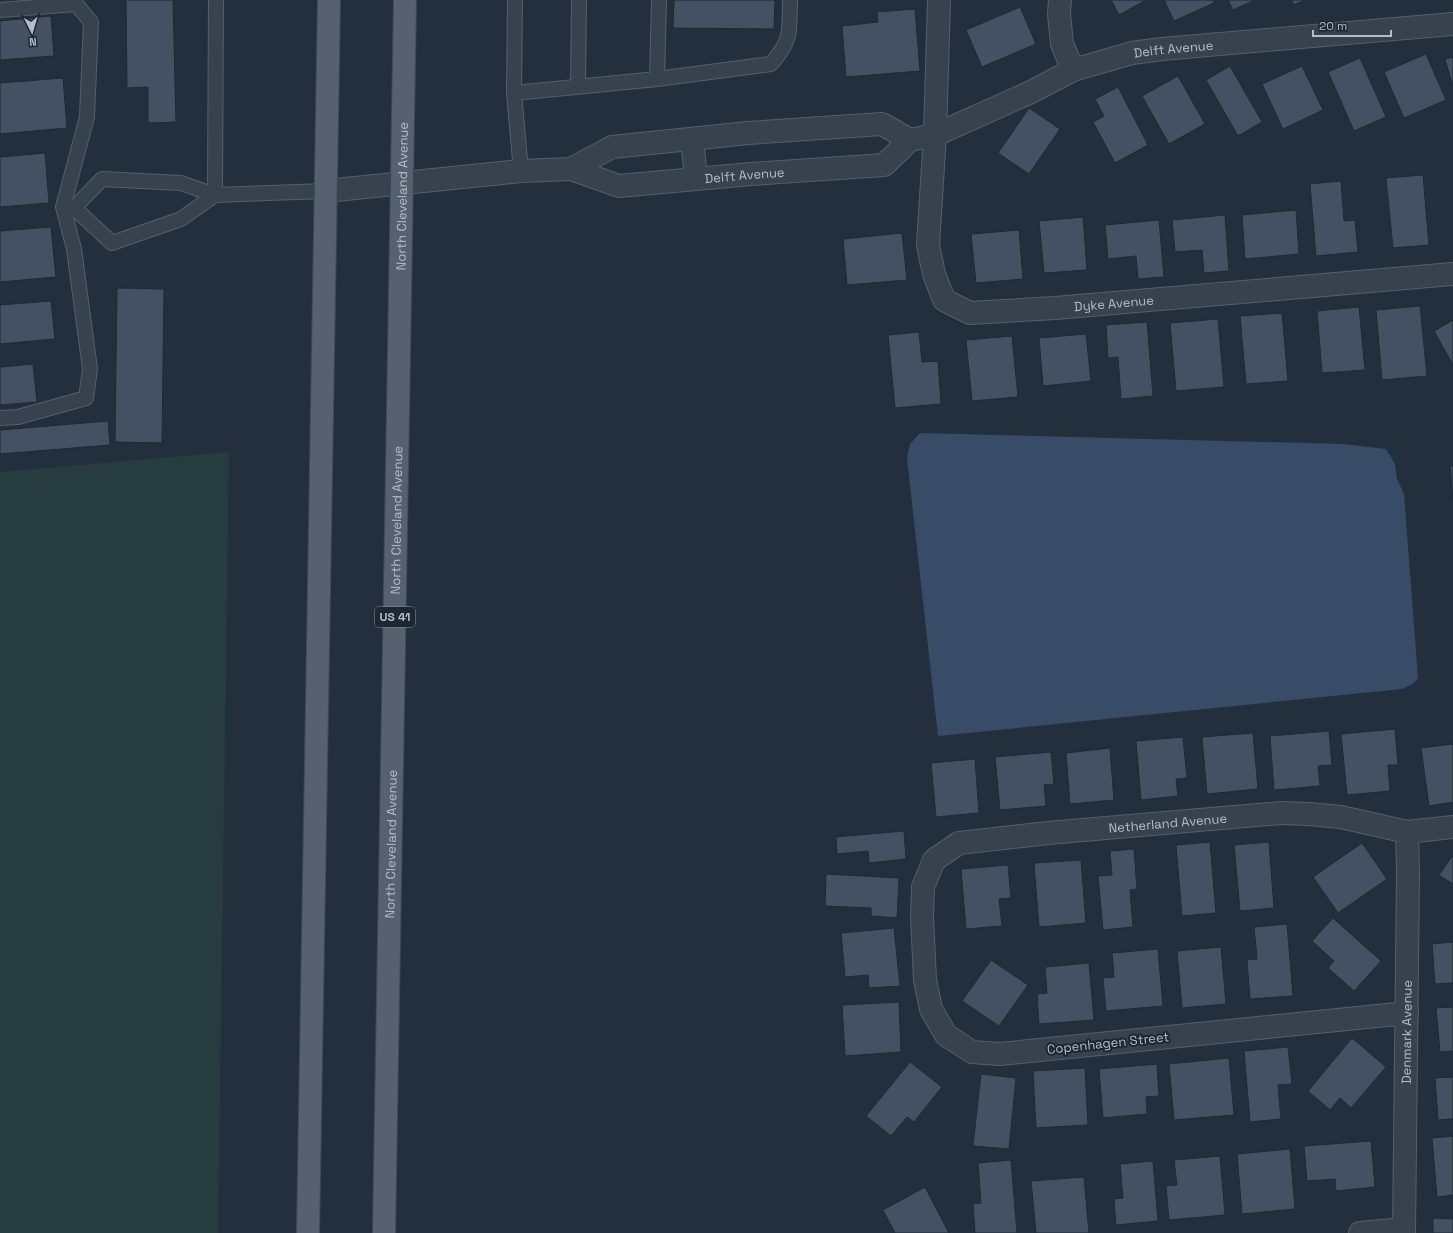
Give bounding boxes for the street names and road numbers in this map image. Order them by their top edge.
street label: Delft Avenue [1132,36,1214,61]
street label: North Cleveland Avenue [392,122,411,271]
street label: Delft Avenue [704,163,785,187]
street label: Dyke Avenue [1073,291,1154,315]
street label: North Cleveland Avenue [386,446,406,594]
road number: US 41 [375,607,415,627]
street label: North Cleveland Avenue [381,770,400,918]
street label: Netherland Avenue [1108,809,1228,836]
street label: Denmark Avenue [1397,980,1415,1084]
street label: Copenhagen Street [1046,1028,1170,1058]

